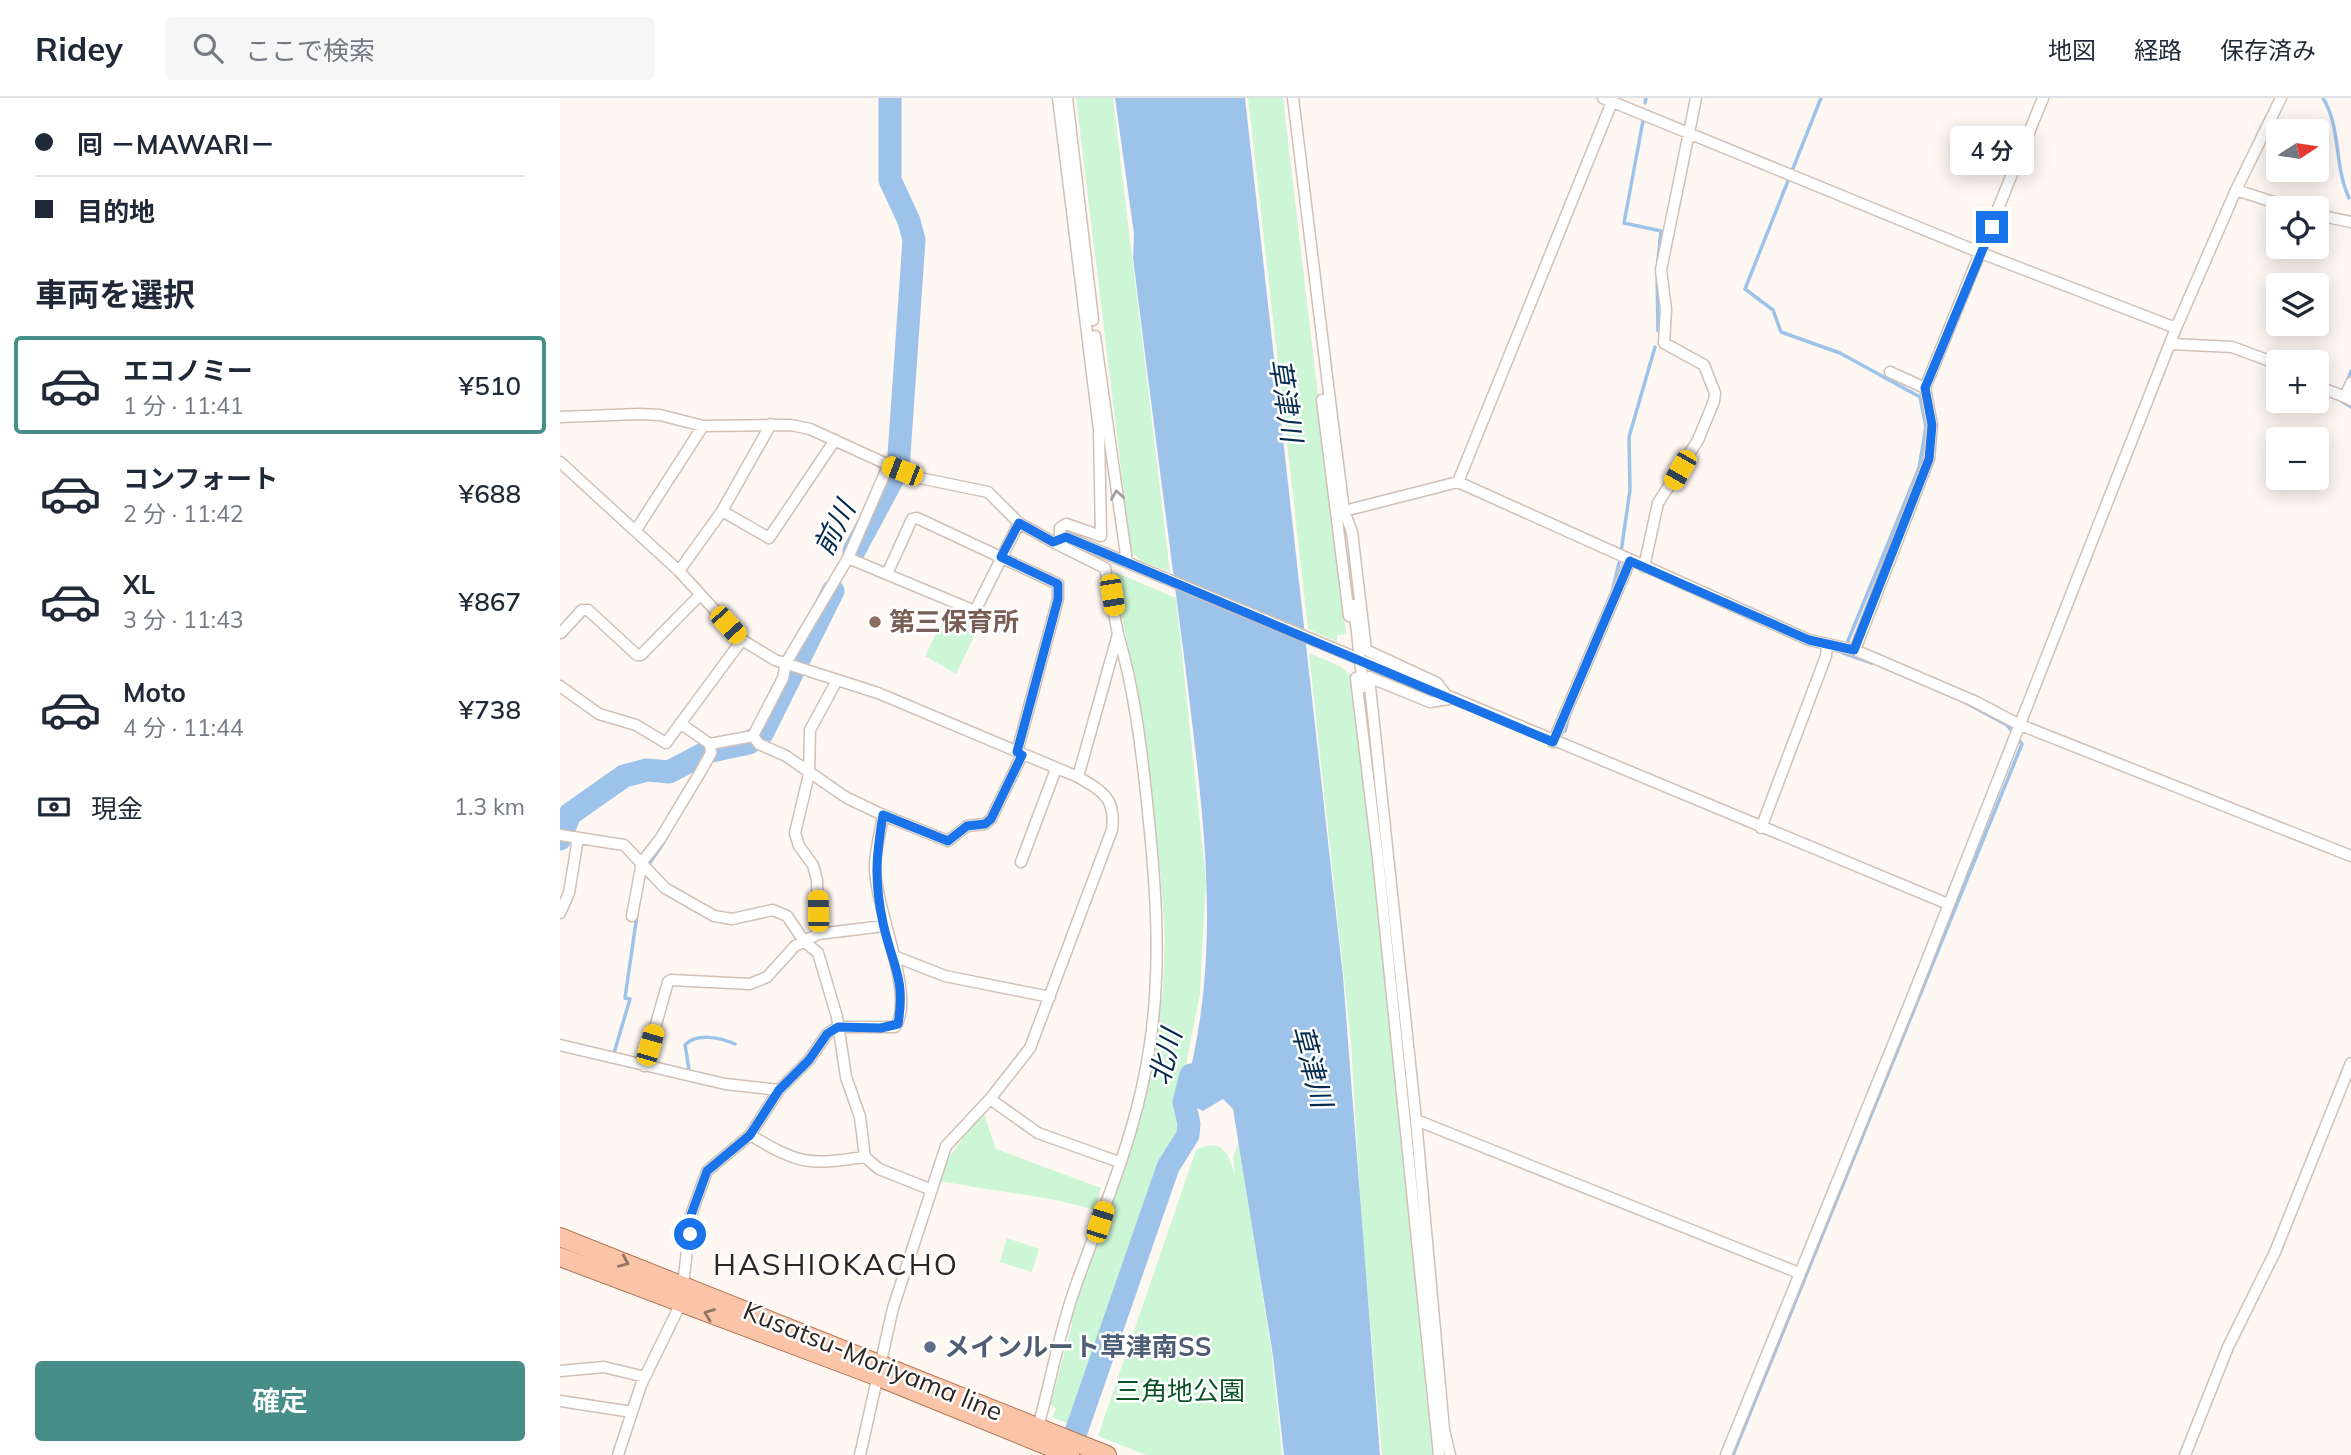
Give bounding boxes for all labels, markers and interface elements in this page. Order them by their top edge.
search box [165,17,655,80]
text: Ridey [35,28,123,69]
icon: search [189,29,227,67]
text: ここで検索 [245,34,375,67]
text: 地図 [2048,35,2096,65]
text: 経路 [2134,35,2182,65]
text: 保存済み [2220,35,2316,65]
north arrow [2266,119,2329,182]
map controls [2266,119,2329,490]
callout: 4 分 [1950,125,2034,174]
text: 囘 －MAWARI－ [77,128,275,161]
text: 4 分 [1971,136,2013,165]
text: 目的地 [77,195,155,228]
button: locate [2266,196,2329,259]
route end [1976,211,2008,243]
button: layers [2266,273,2329,336]
text: 車両を選択 [35,274,195,314]
button: + [2266,350,2329,413]
icon: car [39,354,102,417]
text: エコノミー [123,354,253,387]
water label: 草津川 [1263,356,1311,447]
text: ¥510 [459,369,521,402]
text: 1 分 · 11:41 [123,391,244,420]
button: − [2266,427,2329,490]
car [1661,447,1700,493]
car [879,454,926,488]
icon: car [39,462,102,525]
text: コンフォート [123,462,278,495]
text: ¥688 [459,477,521,510]
one-way arrow [1109,489,1124,501]
water label: 前川 [805,492,863,561]
text: 2 分 · 11:42 [123,499,244,528]
text: XL [123,568,155,601]
icon: car [39,570,102,633]
car [1099,573,1126,617]
text: ¥867 [459,585,521,618]
car [707,602,750,648]
text: 3 分 · 11:43 [123,605,244,634]
place label: 第三保育所 [889,605,1019,638]
marker: 第三保育所 [867,614,883,630]
text: Moto [123,676,186,709]
icon: car [39,678,102,741]
text: ¥738 [459,693,521,726]
text: 4 分 · 11:44 [123,713,244,742]
icon: cash [35,788,73,826]
text: 現金 [91,792,143,825]
text: 1.3 km [454,792,525,821]
car [808,890,829,932]
water label: 草津川 [1285,1021,1341,1114]
car [635,1022,666,1068]
water label: 北川 [1141,1023,1189,1088]
car [1084,1199,1117,1245]
route start [674,1218,706,1250]
district label: HASHIOKACHO [713,1245,959,1283]
one-way arrow [617,1253,629,1267]
street label: Kusatsu-Moriyama line [739,1293,1008,1428]
one-way arrow [704,1308,716,1322]
place label: メインルート草津南SS [944,1330,1212,1363]
marker: メインルート草津南SS [922,1339,938,1355]
button: 確定 [35,1361,525,1441]
park label: 三角地公園 [1115,1374,1245,1407]

